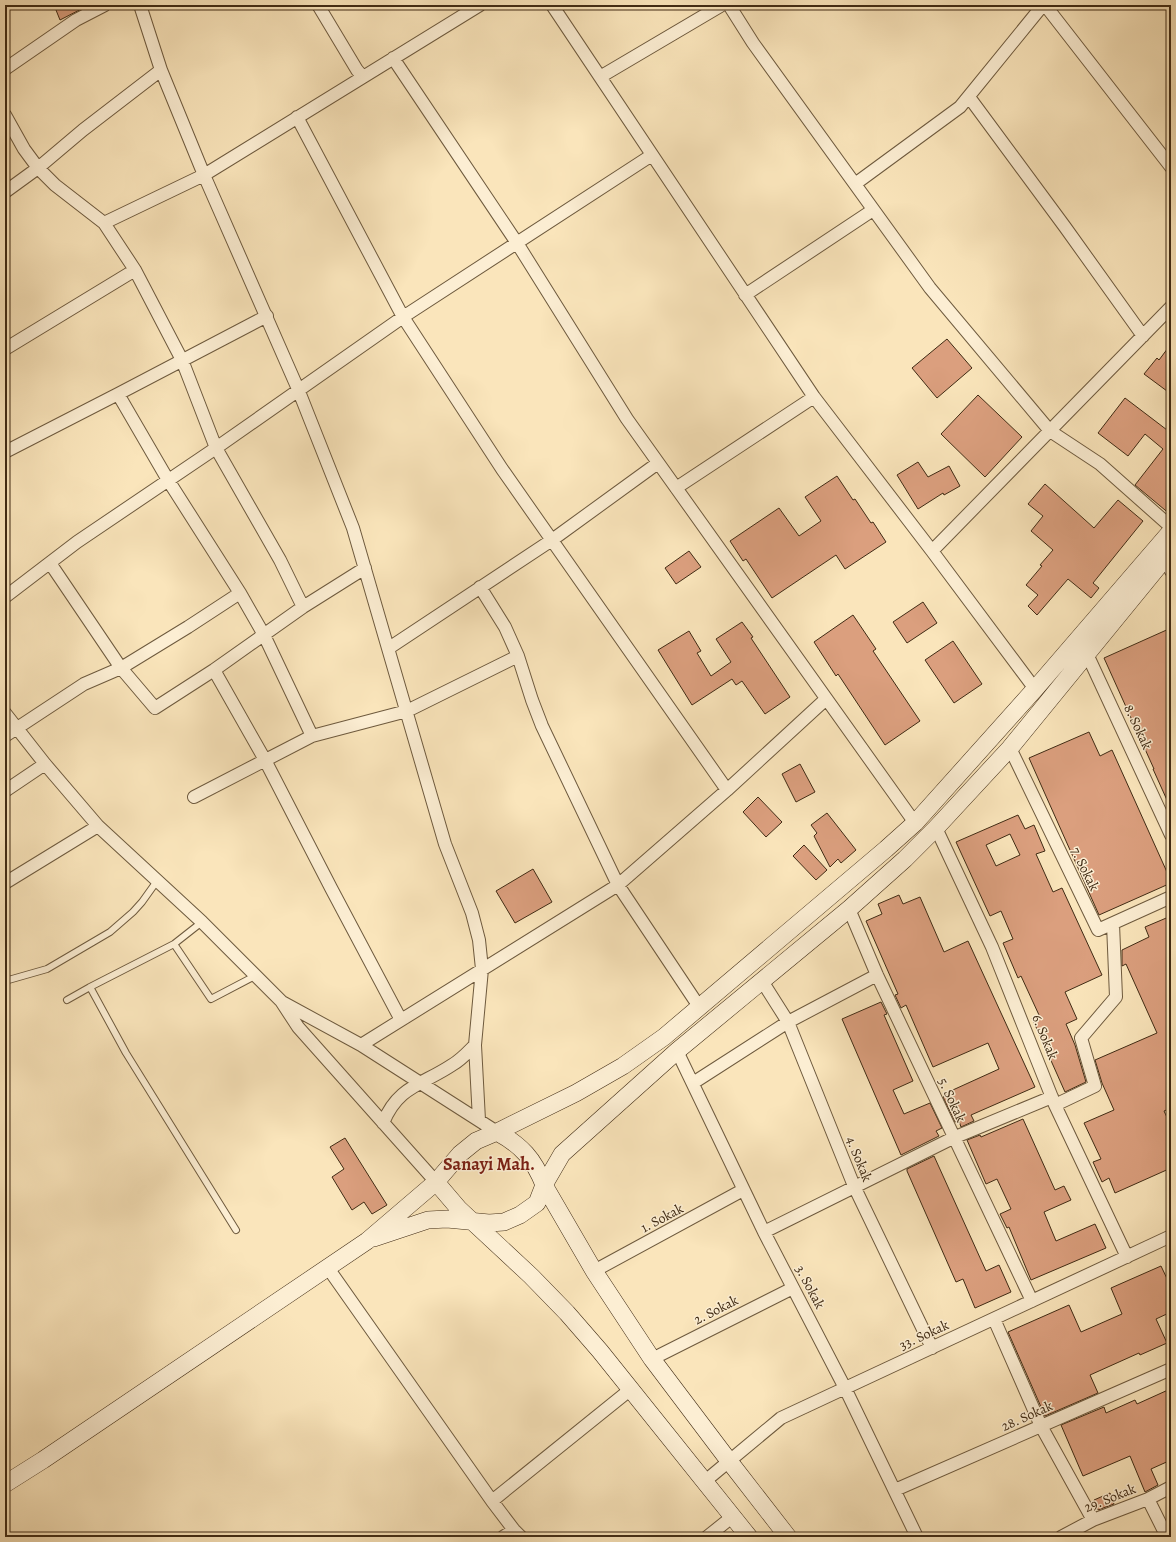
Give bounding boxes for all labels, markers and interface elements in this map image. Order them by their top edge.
street label: 8. Sokak [1119,701,1157,753]
street label: 7. Sokak [1066,844,1104,894]
street label: 6. Sokak [1027,1011,1063,1063]
street label: 5. Sokak [933,1075,971,1125]
street label: 4. Sokak [841,1133,877,1185]
district label: Sanayi Mah. [443,1152,535,1176]
street label: 1. Sokak [637,1199,687,1237]
street label: 3. Sokak [791,1262,829,1312]
street label: 2. Sokak [690,1291,742,1329]
street label: 33. Sokak [896,1315,952,1355]
street label: 28. Sokak [998,1396,1056,1436]
street label: 29. Sokak [1081,1479,1139,1517]

